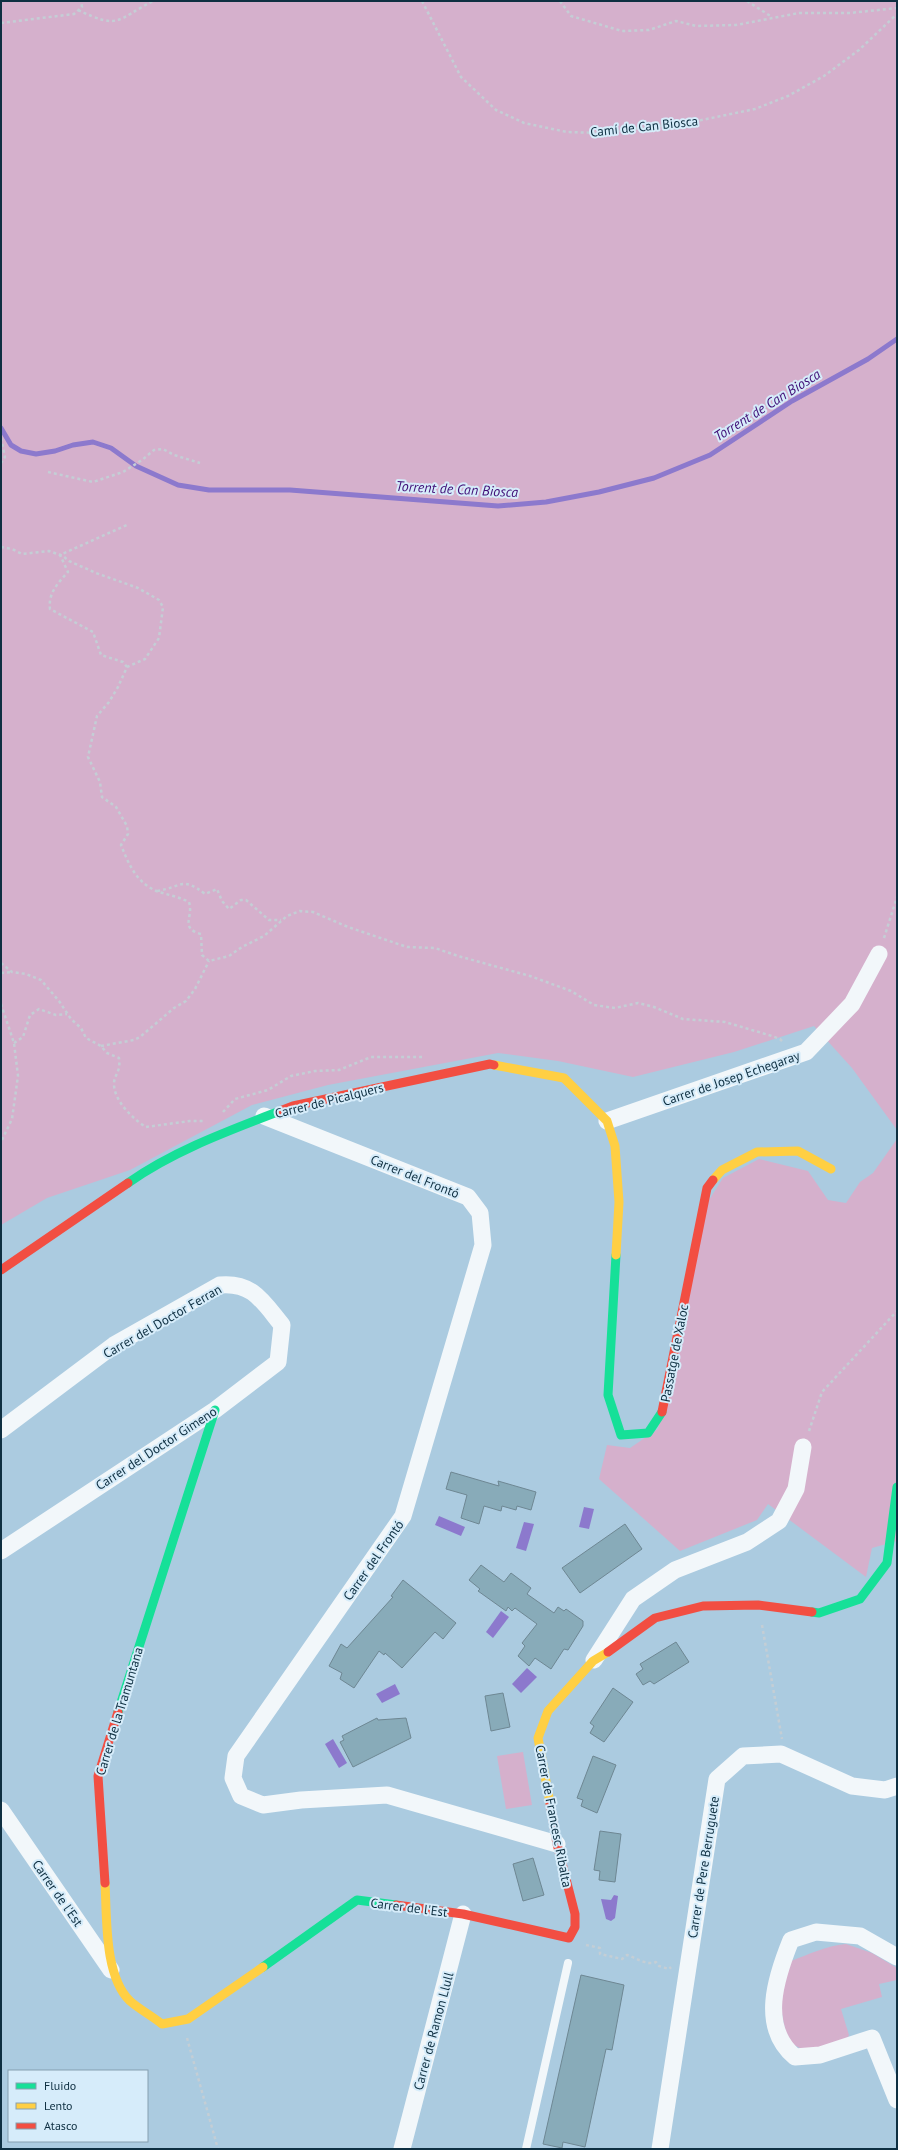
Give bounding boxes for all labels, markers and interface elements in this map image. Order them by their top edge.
street label: Camí de Can Biosca [589,112,699,141]
water label: Torrent de Can Biosca [710,365,824,445]
water label: Torrent de Can Biosca [395,477,519,501]
street label: Carrer de Josep Echegaray [660,1047,802,1110]
street label: Carrer de Picalquers [273,1079,385,1122]
street label: Carrer del Frontó [368,1151,462,1202]
street label: Carrer del Doctor Ferran [100,1281,225,1362]
street label: Passatge de Xaloc [657,1303,692,1404]
street label: Carrer del Doctor Gimeno [93,1403,220,1494]
street label: Carrer del Frontó [339,1517,407,1604]
street label: Carrer de la Tramuntana [92,1645,147,1777]
street label: Carrer de Francesc Ribalta [531,1743,576,1889]
street label: Carrer de Pere Berruguete [684,1795,723,1939]
street label: Carrer de l'Est [28,1857,87,1930]
street label: Carrer de l'Est [369,1894,449,1921]
street label: Carrer de Ramon Llull [410,1970,457,2092]
legend [8,2070,148,2142]
text: Fluido [44,2078,76,2093]
text: Lento [44,2098,73,2113]
text: Atasco [44,2118,77,2133]

